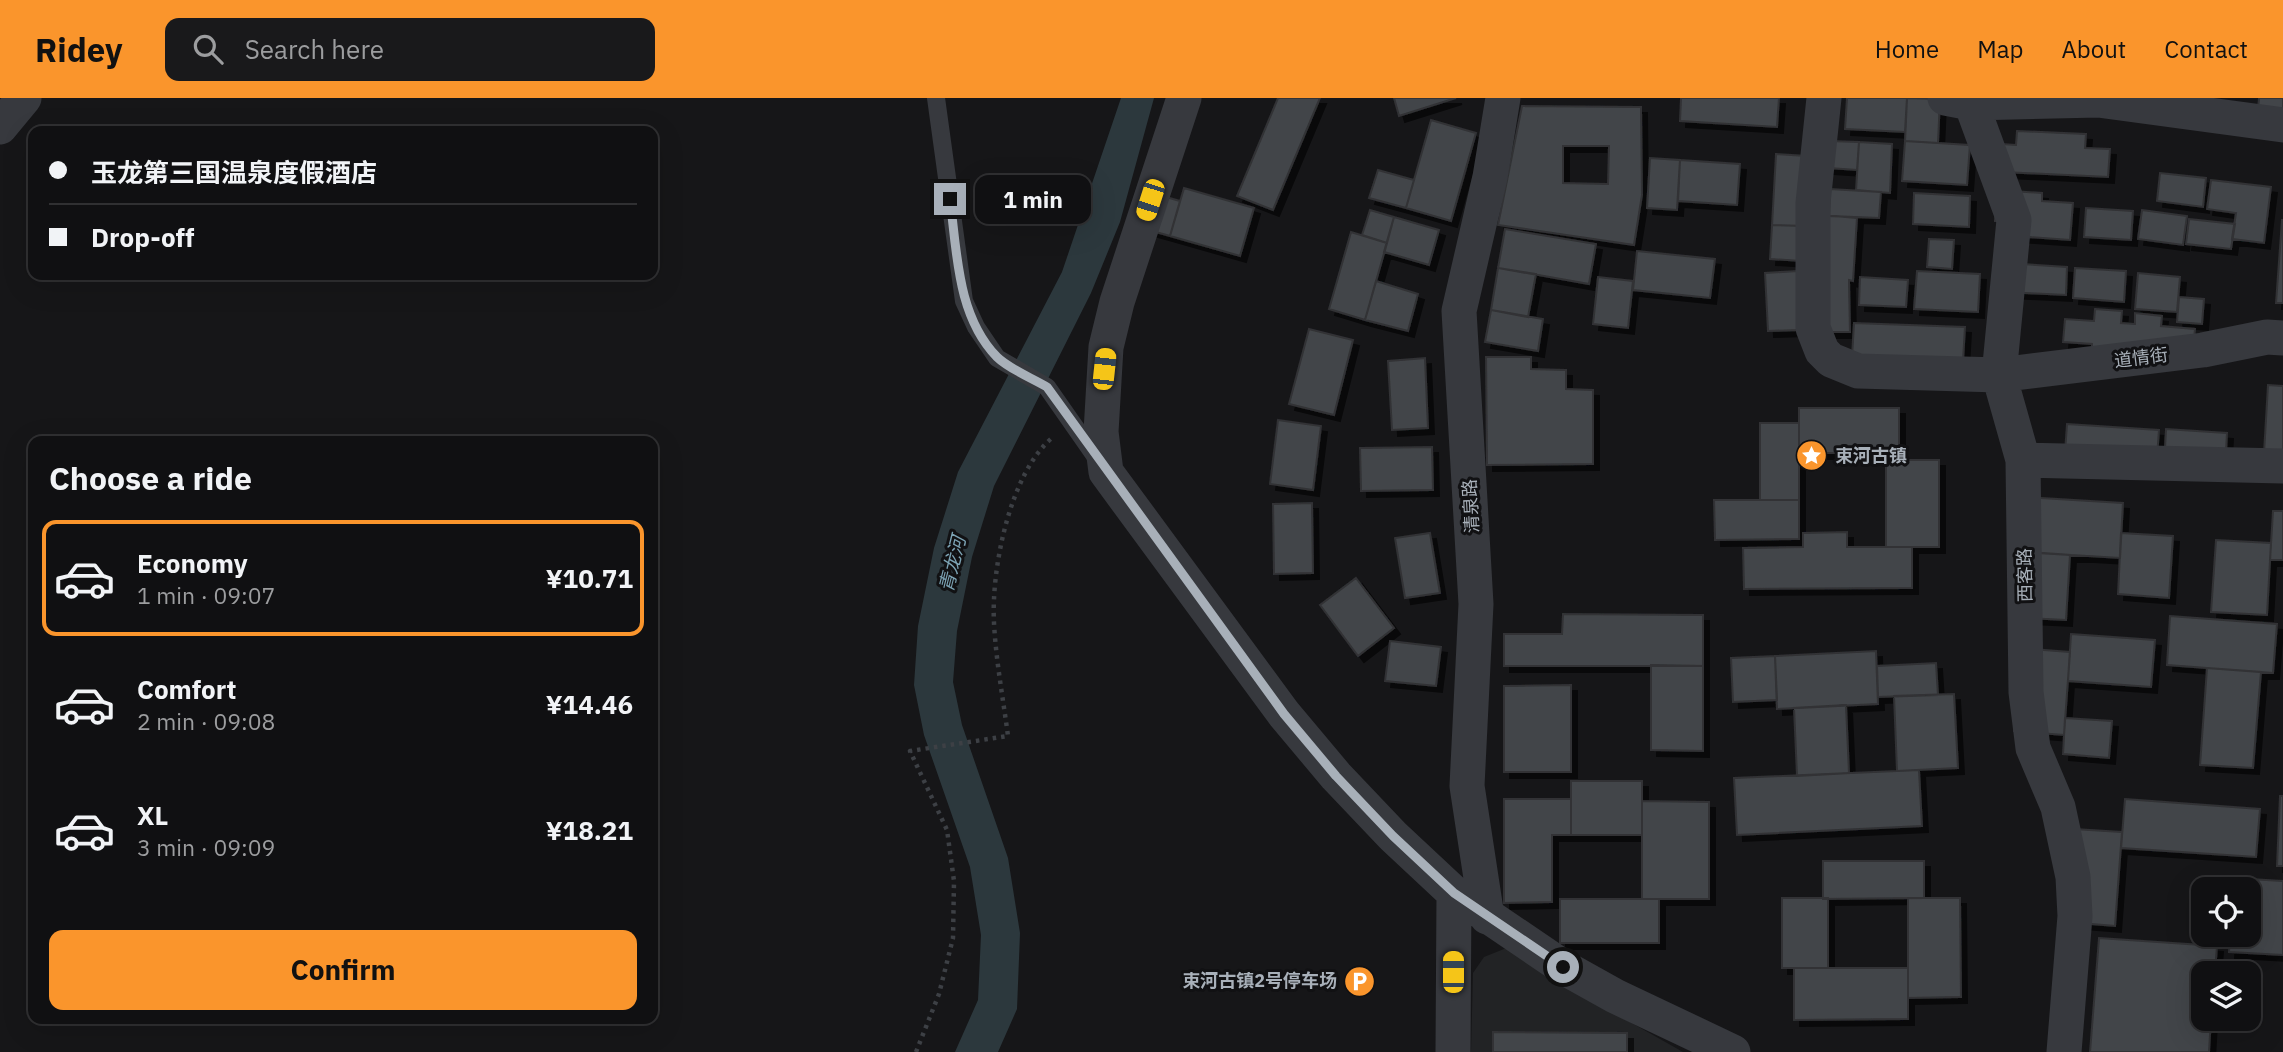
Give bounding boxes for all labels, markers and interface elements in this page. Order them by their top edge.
search box [165,18,655,81]
text: Ridey [35,28,123,71]
icon: search [189,30,227,68]
text: Search here [245,32,384,66]
text: Home [1875,33,1939,65]
text: Map [1977,33,2023,65]
text: About [2061,33,2126,65]
text: Contact [2164,33,2248,65]
text: 玉龙第三国温泉度假酒店 [91,155,377,189]
callout: 1 min [974,174,1090,224]
car [1134,177,1167,223]
route end [934,183,966,215]
text: 1 min [1003,184,1063,214]
text: Drop-off [91,220,194,254]
street label: 道情街 [2113,343,2169,372]
car [1092,347,1117,391]
place icon: 束河古镇 [1795,439,1829,473]
place label: 束河古镇 [1835,444,1907,467]
text: Choose a ride [49,457,252,499]
street label: 清泉路 [1458,478,1483,534]
water label: 青龙河 [933,530,972,595]
text: Economy [137,546,248,580]
icon: car [53,547,116,610]
street label: 西客路 [2013,548,2036,602]
text: ¥10.71 [546,561,633,595]
text: 1 min · 09:07 [137,580,275,610]
text: Comfort [137,672,236,706]
icon: car [53,673,116,736]
text: ¥14.46 [546,687,633,721]
text: 2 min · 09:08 [137,706,275,736]
text: XL [137,798,168,832]
icon: car [53,799,116,862]
text: ¥18.21 [546,813,633,847]
text: 3 min · 09:09 [137,832,275,862]
map controls [2191,877,2261,1031]
button: locate [2191,877,2261,947]
button: Confirm [49,930,637,1010]
car [1443,951,1464,993]
route start [1547,951,1579,983]
button: layers [2191,961,2261,1031]
parking icon: 束河古镇2号停车场 [1343,964,1377,998]
place label: 束河古镇2号停车场 [1182,969,1337,992]

